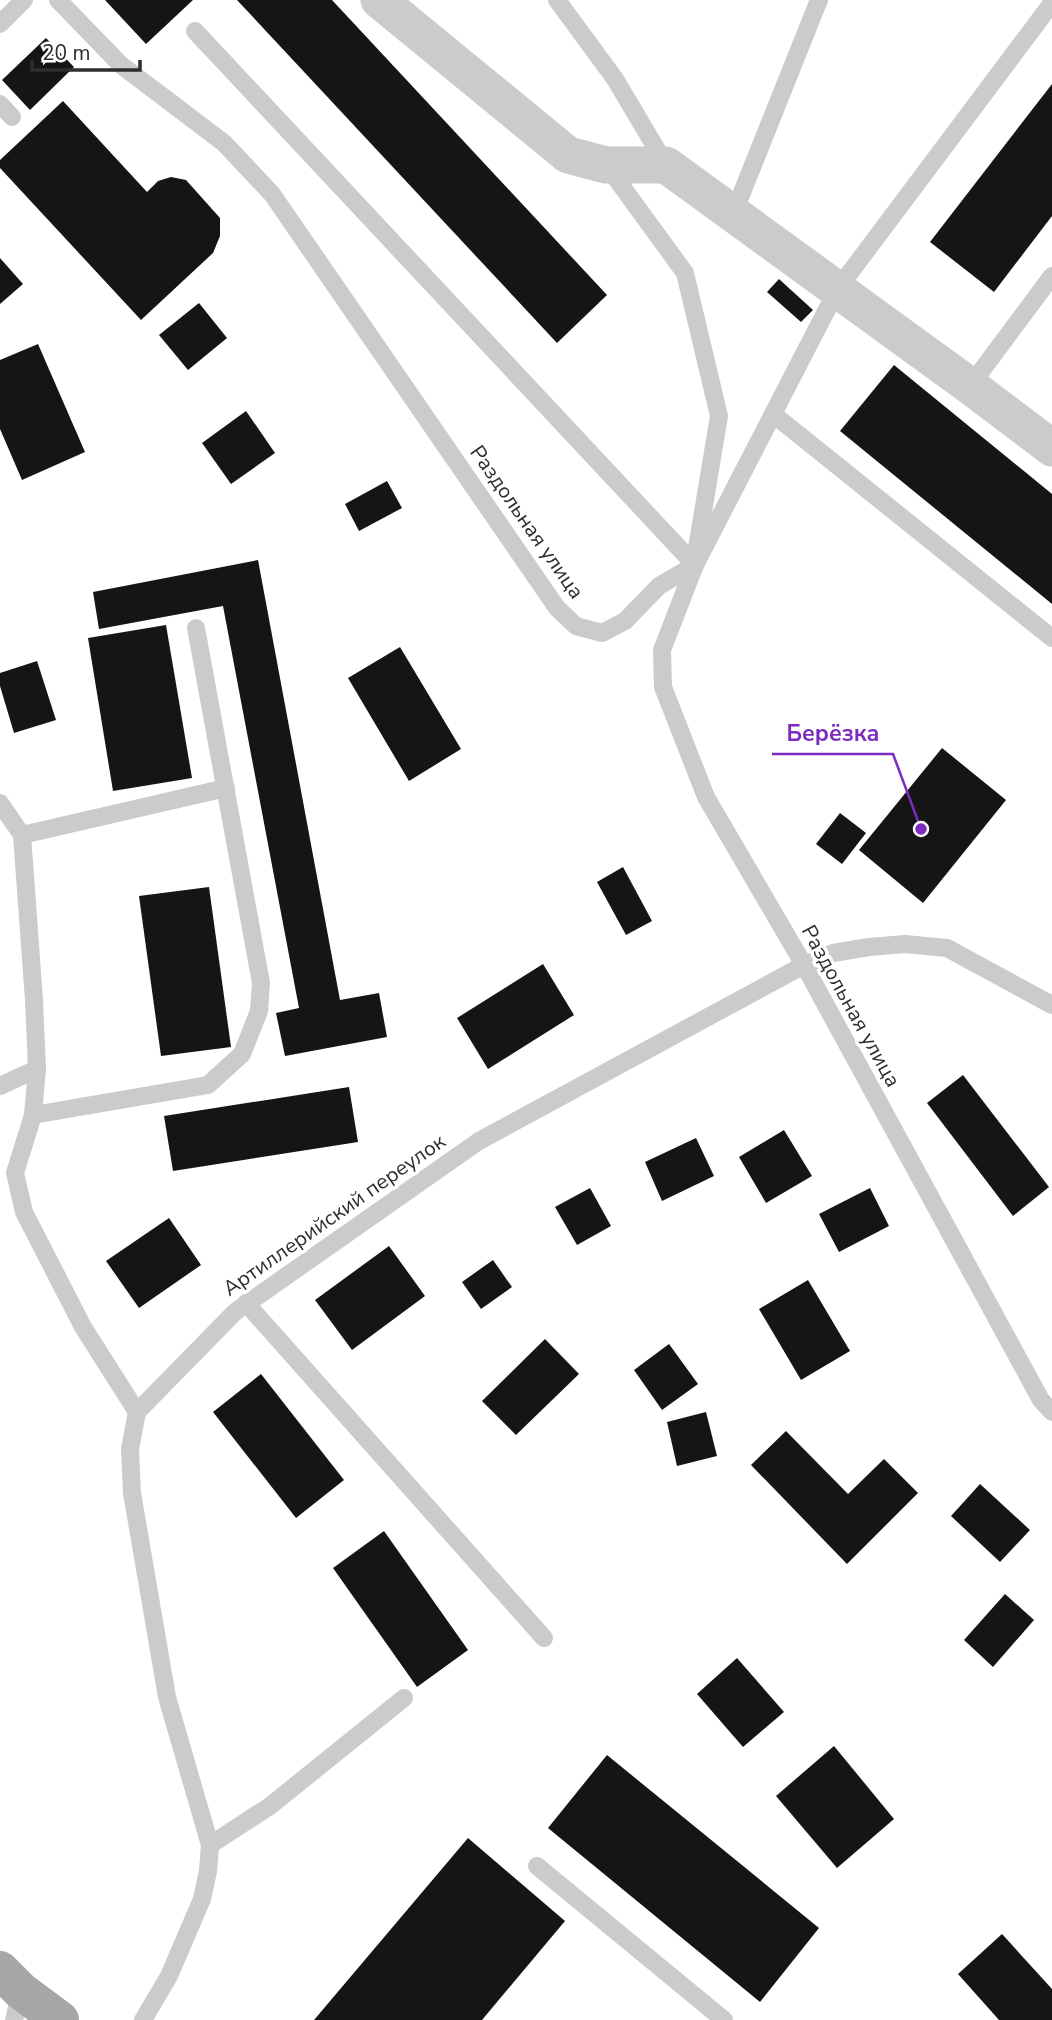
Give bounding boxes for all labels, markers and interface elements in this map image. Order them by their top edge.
scale bar [32,28,140,72]
text: 20 m [42,39,91,67]
street label: Раздольная улица [464,440,590,604]
callout: Берёзка [772,710,893,754]
text: Берёзка [787,718,879,749]
street label: Раздольная улица [795,920,907,1092]
street label: Артиллерийский переулок [217,1127,452,1303]

